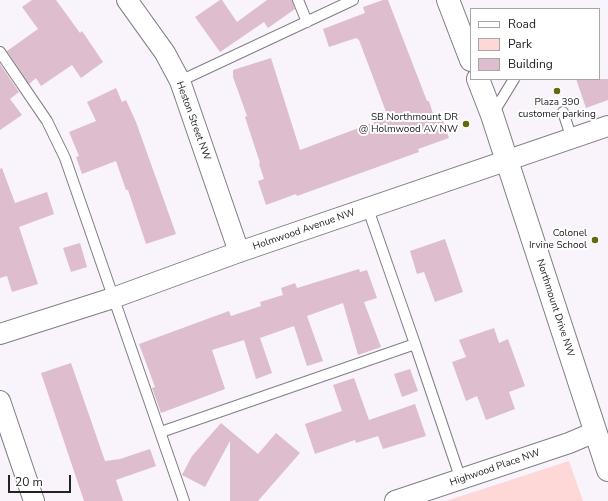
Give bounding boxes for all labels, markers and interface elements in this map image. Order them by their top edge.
legend [470,8,600,80]
text: Road [508,16,536,32]
text: Park [508,36,532,52]
text: Building [508,56,553,72]
street label: Heston Street NW [173,80,213,162]
marker: Plaza 390 customer parking [552,86,562,96]
place label: Plaza 390 customer parking [518,97,596,120]
place label: SB Northmount DR @ Holmwood AV NW [359,112,458,136]
marker: SB Northmount DR @ Holmwood AV NW [461,119,471,129]
street label: Holmwood Avenue NW [251,207,357,253]
place label: Colonel Irvine School [529,228,587,252]
marker: Colonel Irvine School [590,235,600,245]
street label: Northmount Drive NW [534,258,576,358]
street label: Highwood Place NW [448,447,542,489]
scale bar [10,467,73,493]
text: 20 m [15,474,43,490]

